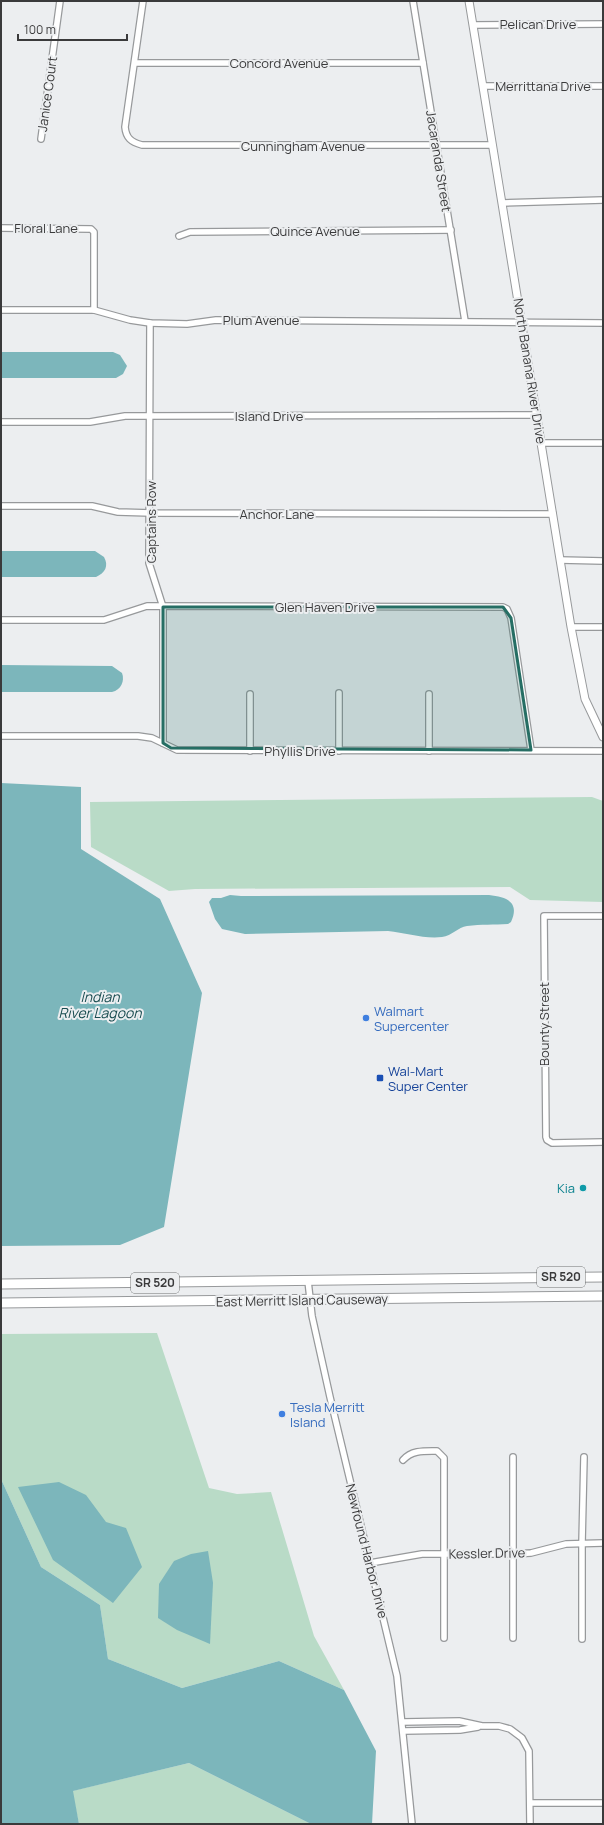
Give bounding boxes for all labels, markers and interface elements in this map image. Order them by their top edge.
street label: Pelican Drive [500,15,577,33]
scale bar [18,16,127,42]
text: 100 m [24,21,56,38]
street label: Concord Avenue [230,54,329,72]
street label: Janice Court [33,55,61,133]
street label: Merrittana Drive [495,77,591,95]
street label: Jacaranda Street [422,109,456,213]
street label: Cunningham Avenue [241,137,365,155]
street label: Floral Lane [14,219,78,237]
street label: Quince Avenue [270,222,360,240]
street label: North Banana River Drive [510,297,550,446]
street label: Plum Avenue [223,311,300,329]
street label: Island Drive [235,407,304,425]
street label: Captains Row [142,481,160,563]
street label: Anchor Lane [240,505,315,523]
street label: Glen Haven Drive [275,598,376,616]
street label: Phyllis Drive [264,742,336,760]
street label: Bounty Street [535,982,553,1066]
water label: Indian River Lagoon [58,987,142,1022]
place label: Walmart Supercenter [374,1002,449,1035]
marker: Walmart Supercenter [361,1013,371,1023]
place label: Wal-Mart Super Center [388,1062,468,1095]
marker: Wal-Mart Super Center [375,1073,385,1083]
place label: Kia [557,1179,575,1197]
marker: Kia [578,1183,588,1193]
road number: SR 520 [537,1267,585,1287]
road number: SR 520 [131,1273,179,1293]
street label: East Merritt Island Causeway [216,1289,388,1311]
place label: Tesla Merritt Island [290,1398,365,1431]
marker: Tesla Merritt Island [277,1409,287,1419]
street label: Newfound Harbor Drive [342,1482,392,1620]
street label: Kessler Drive [448,1543,526,1563]

